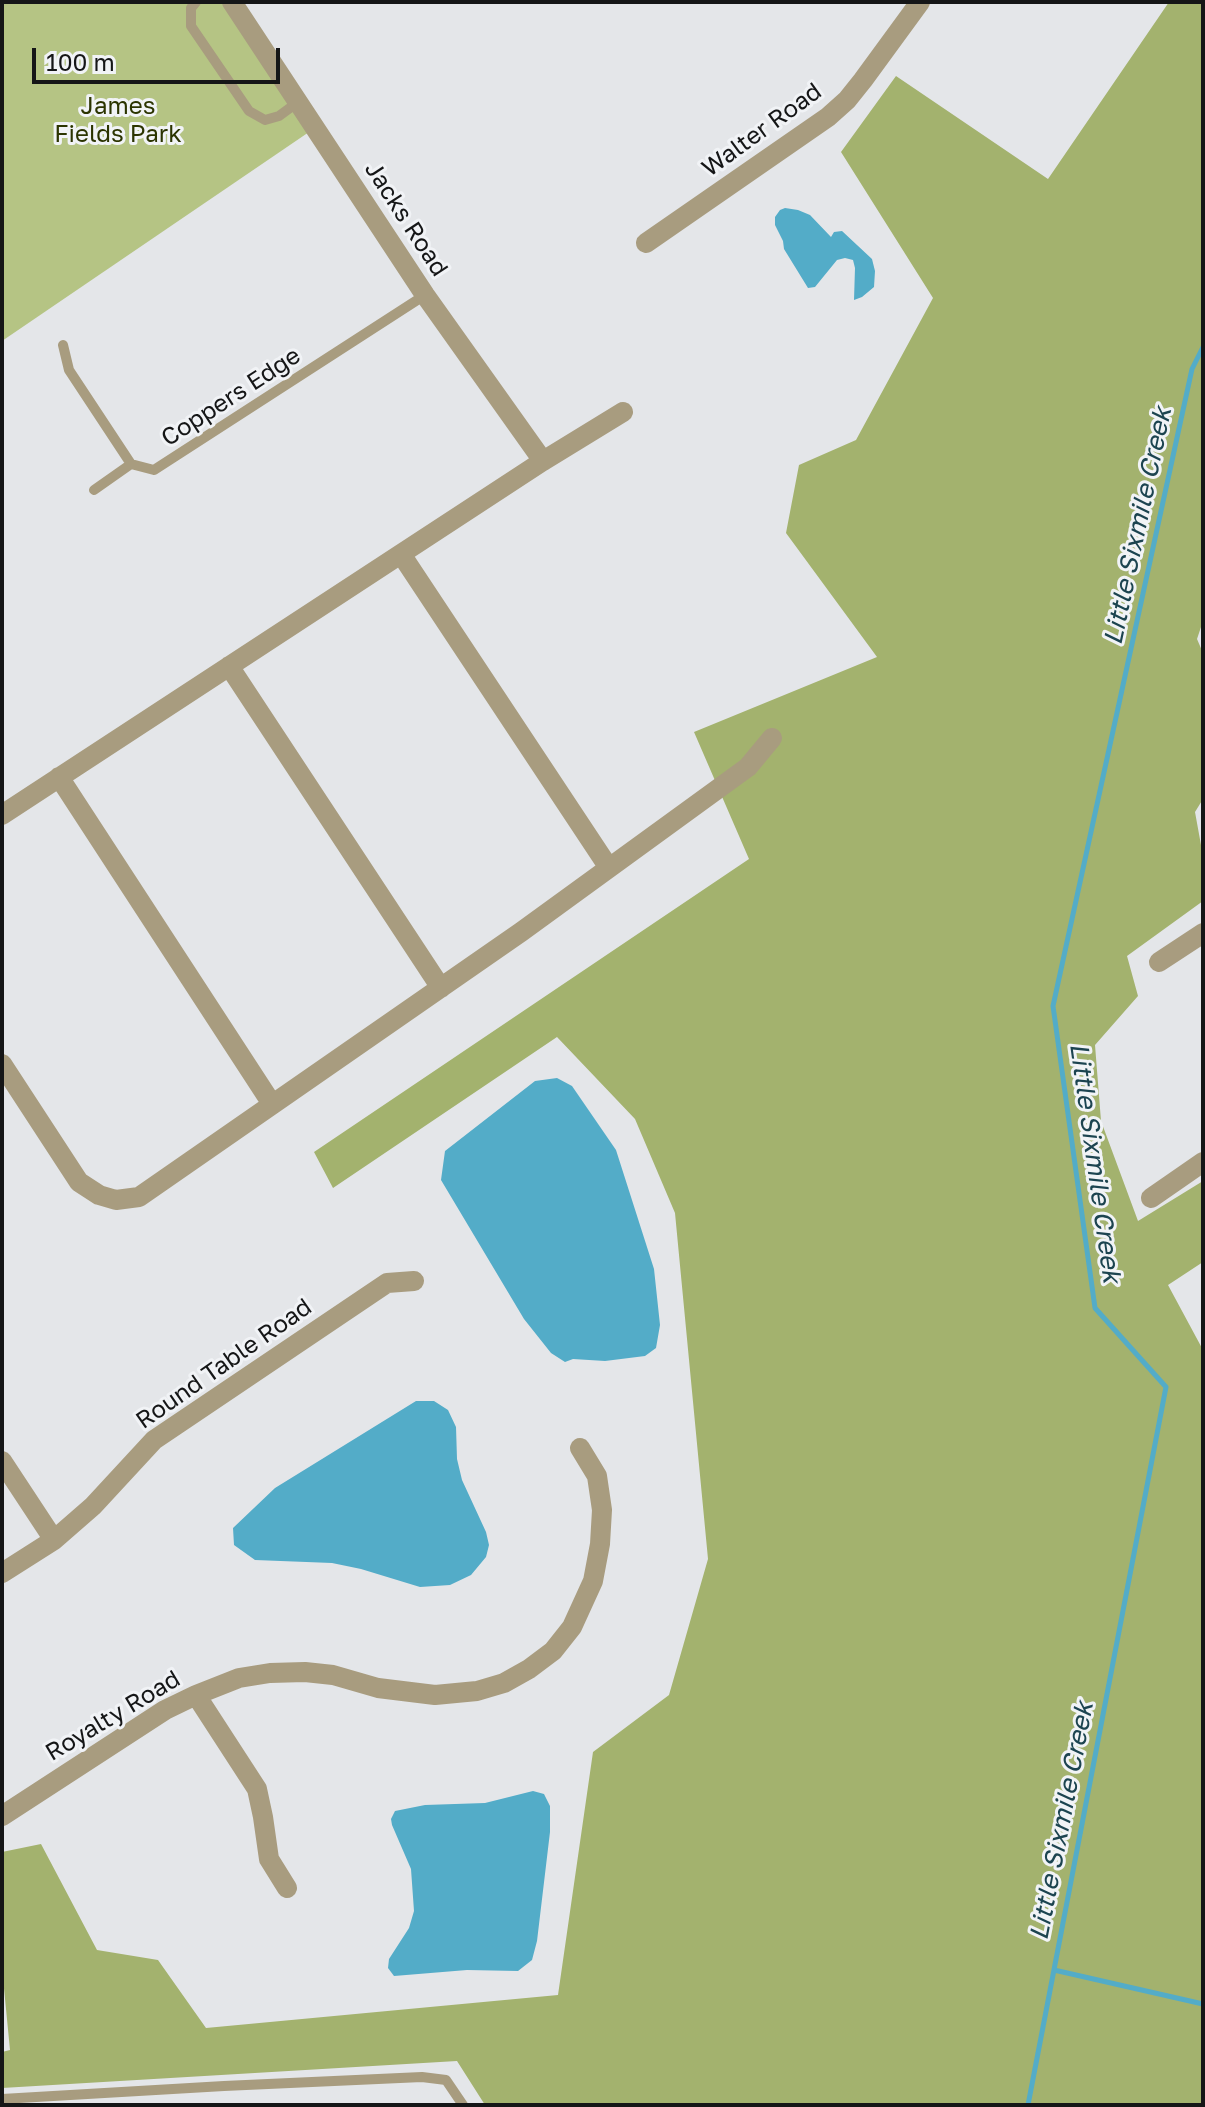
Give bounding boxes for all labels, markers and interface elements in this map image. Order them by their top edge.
scale bar [36,32,284,82]
text: 100 m [46,47,115,76]
street label: Walter Road [697,77,827,183]
park label: James Fields Park [54,92,182,148]
street label: Jacks Road [358,156,454,282]
street label: Coppers Edge [156,341,306,453]
water label: Little Sixmile Creek [1098,404,1178,648]
water label: Little Sixmile Creek [1063,1041,1127,1285]
street label: Round Table Road [131,1293,317,1435]
street label: Royalty Road [41,1665,185,1767]
water label: Little Sixmile Creek [1024,1699,1100,1943]

